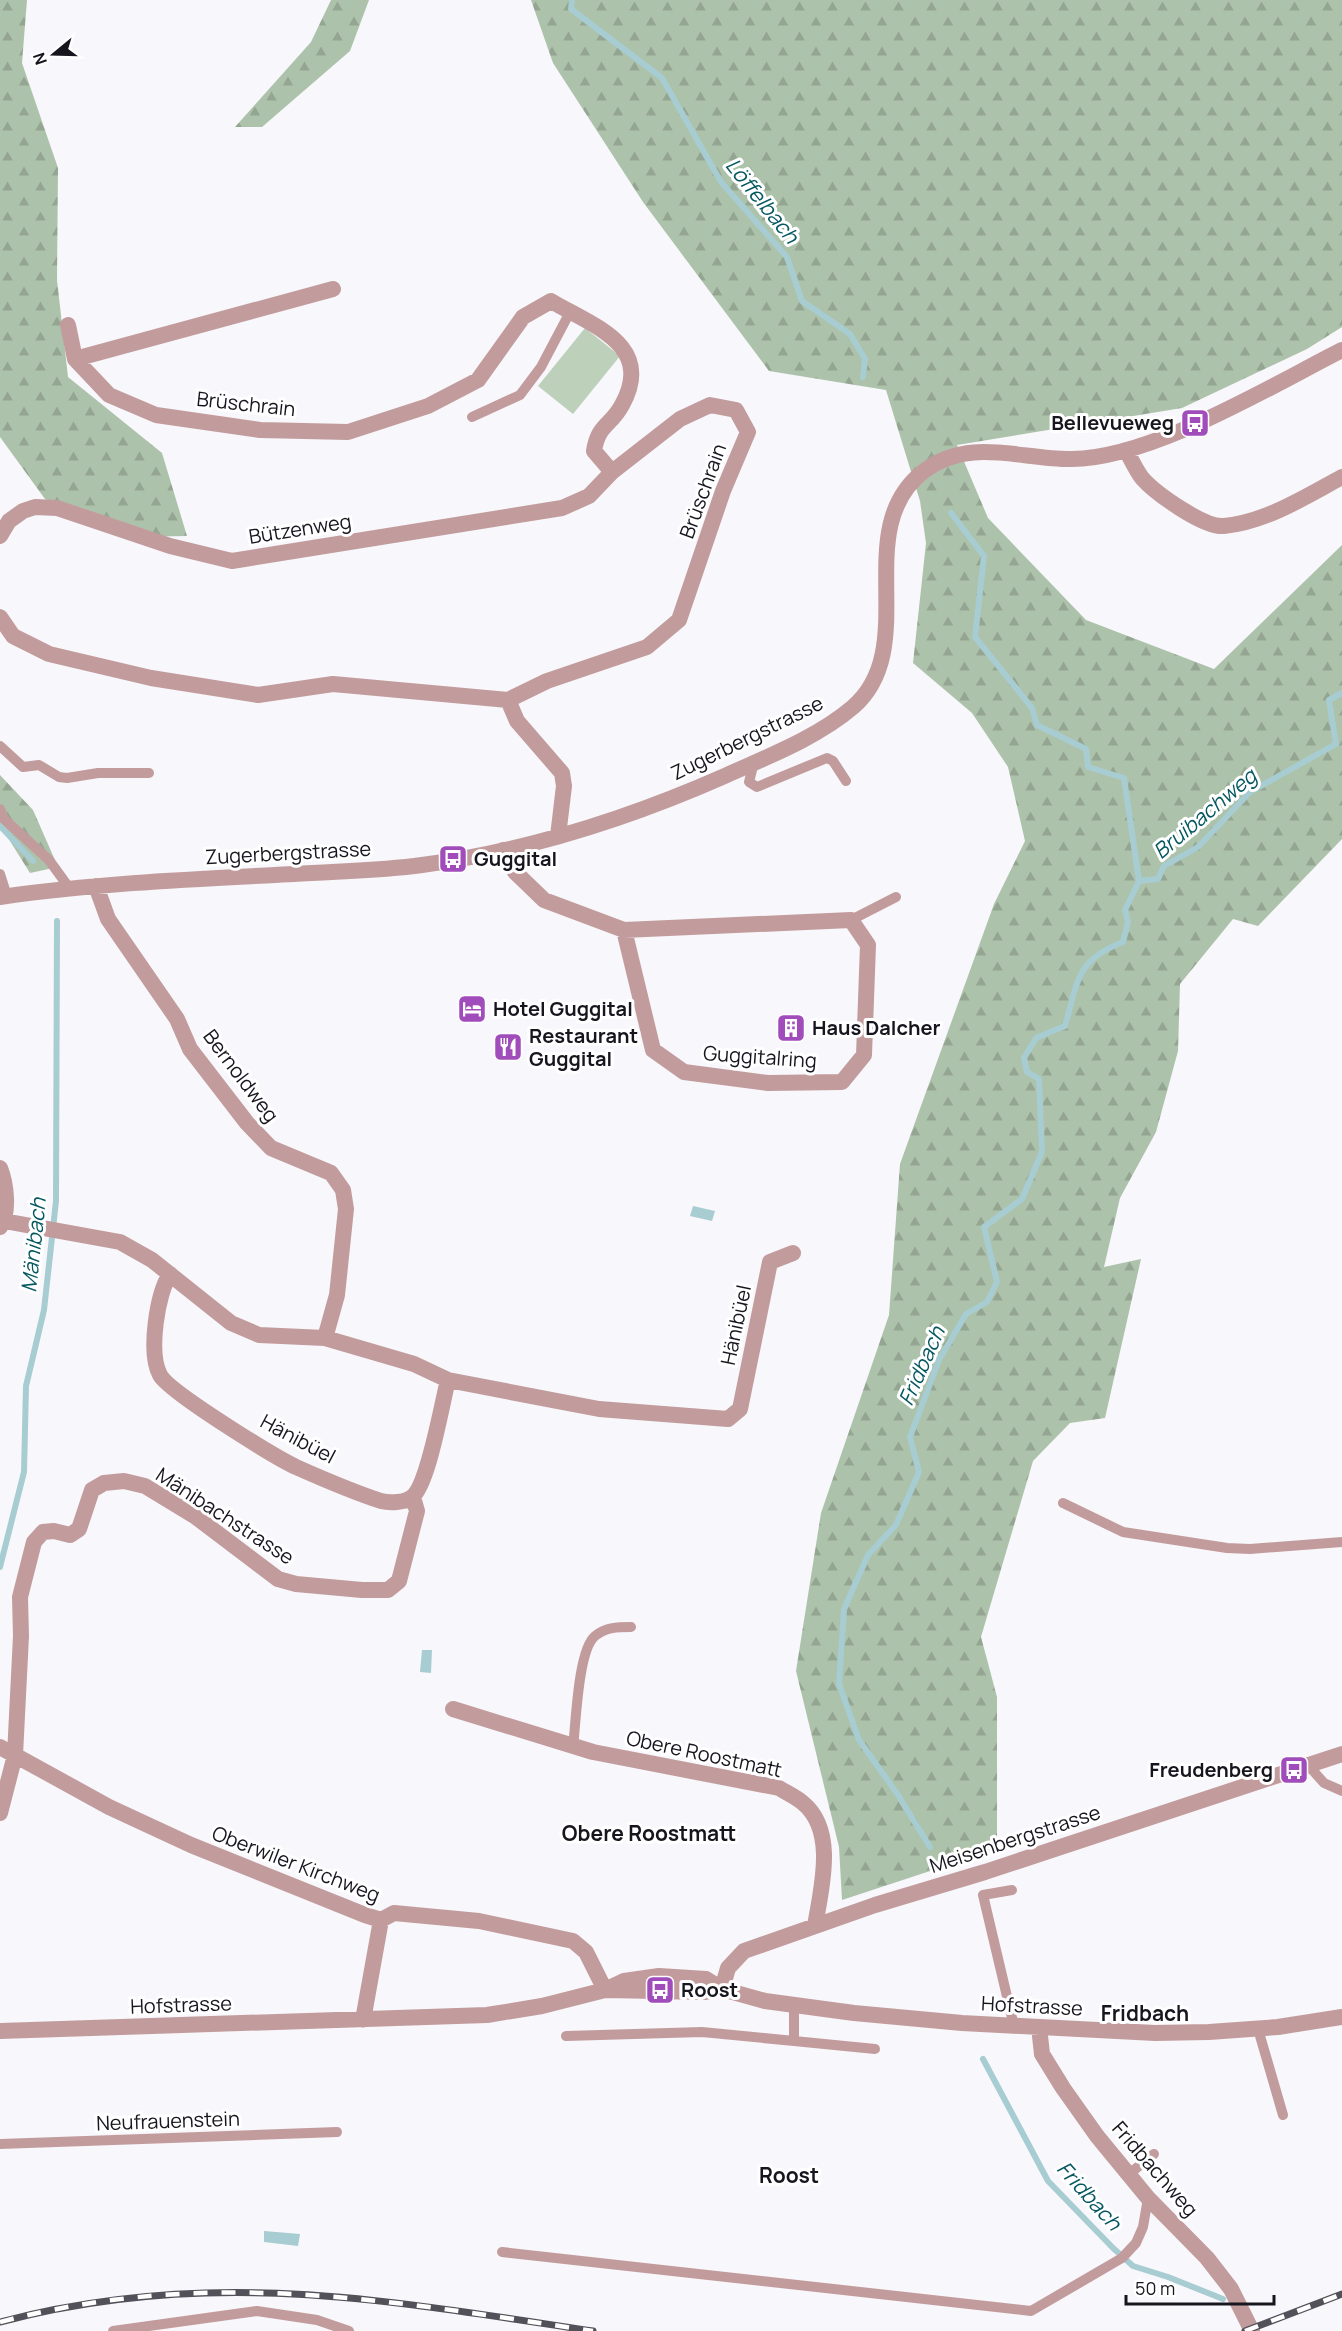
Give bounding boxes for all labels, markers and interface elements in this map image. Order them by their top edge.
north arrow [24,24,84,84]
text: N [28,50,52,68]
water label: Löffelbach [720,152,807,250]
street label: Brüschrain [195,385,297,422]
bus stop icon: Bellevueweg [1179,407,1211,439]
place label: Bellevueweg [1051,409,1174,436]
street label: Brüschrain [673,440,732,542]
street label: Bützenweg [247,507,353,550]
street label: Zugerbergstrasse [666,689,827,786]
water label: Bruibachweg [1147,761,1263,865]
street label: Zugerbergstrasse [204,835,372,870]
bus stop icon: Guggital [437,843,469,875]
place label: Guggital [474,845,557,872]
hotel icon: Hotel Guggital [456,993,488,1025]
place label: Hotel Guggital [493,995,633,1022]
building icon: Haus Dalcher [775,1012,807,1044]
place label: Haus Dalcher [812,1014,940,1041]
place label: Restaurant Guggital [529,1022,638,1072]
street label: Bernoldweg [198,1024,285,1128]
restaurant icon: Restaurant Guggital [492,1031,524,1063]
street label: Guggitalring [702,1039,818,1074]
water label: Mänibach [14,1195,52,1294]
street label: Hänibüel [714,1282,757,1368]
water label: Fridbach [891,1320,952,1410]
street label: Hänibüel [256,1408,341,1470]
street label: Mänibachstrasse [151,1461,300,1570]
street label: Obere Roostmatt [624,1724,784,1783]
bus stop icon: Freudenberg [1278,1754,1310,1786]
place label: Freudenberg [1149,1756,1273,1783]
street label: Meisenbergstrasse [926,1798,1104,1879]
street label: Oberwiler Kirchweg [208,1819,384,1908]
district label: Obere Roostmatt [562,1819,736,1847]
bus stop icon: Roost [644,1974,676,2006]
place label: Roost [681,1976,738,2003]
street label: Hofstrasse [130,1989,232,2020]
street label: Hofstrasse [981,1989,1084,2022]
district label: Fridbach [1101,1999,1189,2027]
street label: Neufrauenstein [96,2104,240,2137]
street label: Fridbachweg [1106,2115,1204,2222]
water label: Fridbach [1051,2155,1129,2237]
district label: Roost [759,2161,819,2189]
scale bar [1126,2268,1274,2306]
text: 50 m [1135,2276,1175,2300]

